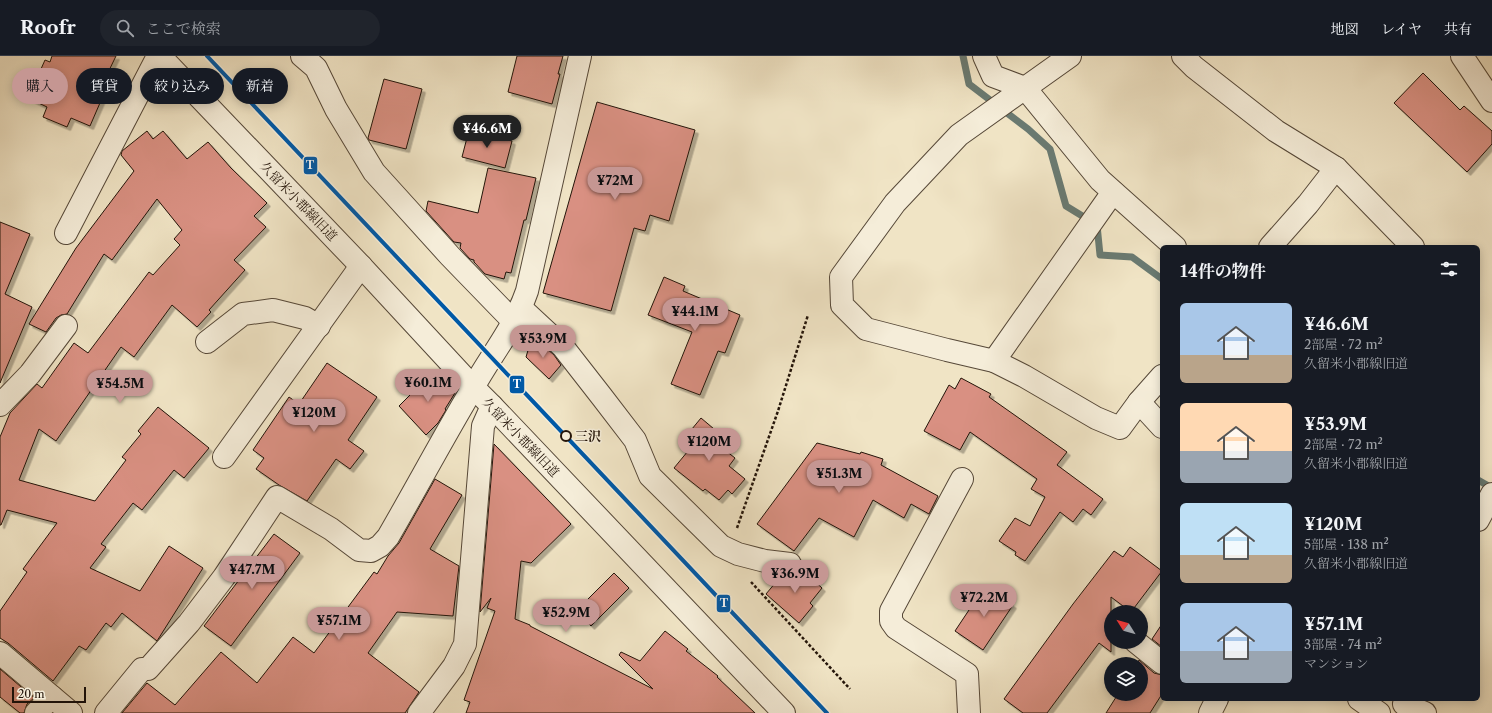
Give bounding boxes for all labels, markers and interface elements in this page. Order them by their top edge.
search box [100,10,380,46]
text: Roofr [20,16,76,39]
icon: search [114,17,136,39]
text: ここで検索 [146,19,221,38]
text: 地図 [1331,20,1359,38]
text: レイヤ [1381,20,1422,38]
text: 共有 [1444,20,1472,38]
chip: 購入 [12,68,68,104]
chip: 賃貸 [76,68,132,104]
chip: 絞り込み [140,68,224,104]
chip: 新着 [232,68,288,104]
pin: ¥46.6M [454,115,520,149]
text: ¥46.6M [462,120,512,136]
line badge: T [303,156,318,175]
street label: 久留米小郡線旧道 [257,158,341,244]
text: T [306,158,315,172]
pin: ¥72M [591,167,639,201]
text: ¥72M [596,172,634,188]
icon: filters [1438,258,1460,280]
text: 14件の物件 [1180,261,1266,281]
pin: ¥44.1M [662,298,728,332]
text: ¥44.1M [671,303,719,319]
text: ¥46.6M [1304,314,1369,334]
icon: home [1212,319,1260,367]
pin: ¥53.9M [510,325,576,359]
text: ¥53.9M [519,330,567,346]
text: 2部屋 · 72 m² [1304,336,1383,352]
text: 久留米小郡線旧道 [1304,355,1408,371]
pin: ¥60.1M [395,369,461,403]
pin: ¥54.5M [87,370,153,404]
text: ¥60.1M [404,374,452,390]
text: ¥54.5M [96,375,144,391]
line badge: T [509,375,525,394]
text: T [513,377,522,391]
street label: 久留米小郡線旧道 [479,394,563,480]
pin: ¥120M [286,399,342,433]
text: ¥120M [292,404,336,420]
text: ¥53.9M [1304,414,1367,434]
icon: home [1212,419,1260,467]
place label: 三沢 [575,428,601,444]
pin: ¥120M [681,428,737,462]
marker: 三沢 [560,430,572,442]
text: ¥120M [687,433,731,449]
text: 2部屋 · 72 m² [1304,436,1383,452]
text: 久留米小郡線旧道 [1304,455,1408,471]
pin: ¥51.3M [806,460,872,494]
text: ¥51.3M [816,465,862,481]
text: ¥120M [1304,514,1362,534]
icon: home [1212,519,1260,567]
text: 5部屋 · 138 m² [1304,536,1389,552]
text: 久留米小郡線旧道 [1304,555,1408,571]
pin: ¥47.7M [219,556,285,590]
pin: ¥36.9M [762,560,828,594]
text: ¥47.7M [229,561,275,577]
text: ¥36.9M [771,565,819,581]
pin: ¥72.2M [951,584,1017,618]
text: ¥72.2M [960,589,1008,605]
line badge: T [716,594,731,613]
text: T [720,596,729,610]
pin: ¥52.9M [533,599,599,633]
text: ¥52.9M [542,604,590,620]
north arrow [1104,605,1148,649]
map controls [1104,605,1148,701]
pin: ¥57.1M [306,607,372,641]
text: ¥57.1M [316,612,362,628]
text: ¥57.1M [1304,614,1363,634]
icon: home [1212,619,1260,667]
text: 3部屋 · 74 m² [1304,636,1382,652]
text: マンション [1304,655,1368,671]
button: layers [1104,657,1148,701]
scale bar [12,685,86,704]
text: 20 m [18,687,44,701]

